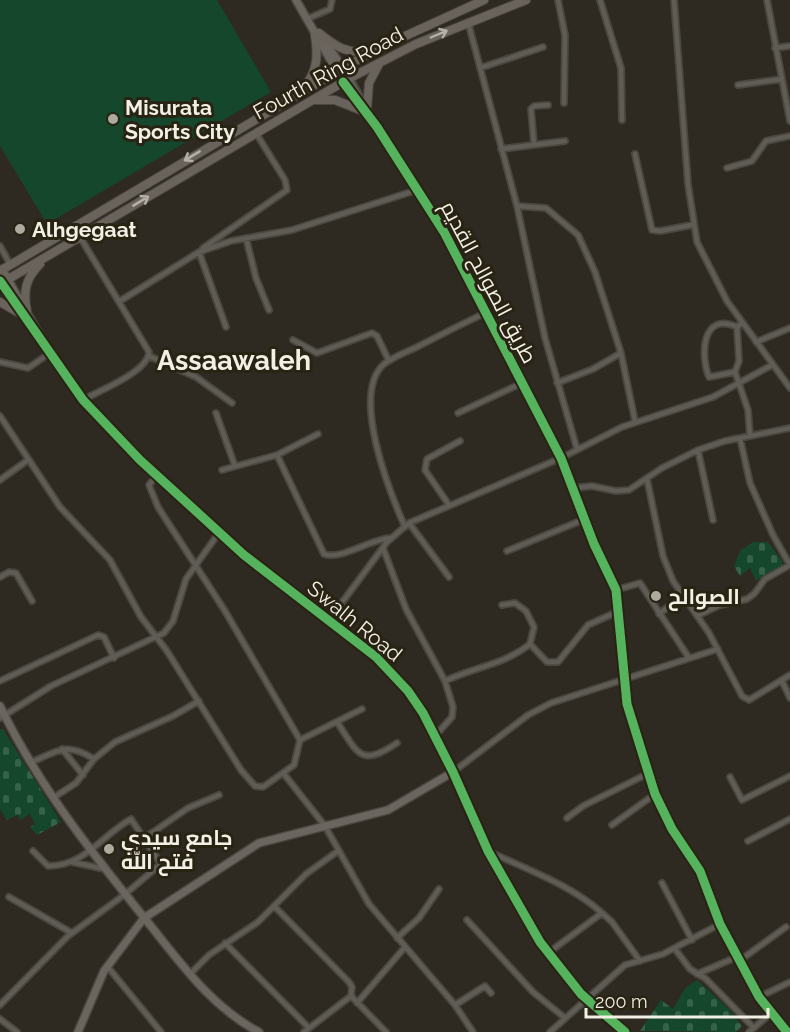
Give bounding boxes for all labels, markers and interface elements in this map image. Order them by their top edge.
street label: Fourth Ring Road [249,21,407,125]
one-way arrow [429,28,447,39]
place label: Misurata Sports City [125,95,235,144]
marker: Misurata Sports City [106,112,120,126]
one-way arrow [184,150,201,162]
one-way arrow [132,195,149,207]
street label: طريق الصوالح القديم [434,197,542,368]
place label: Alhgegaat [32,217,137,242]
marker: Alhgegaat [13,222,27,236]
district label: Assaawaleh [157,345,311,376]
street label: Swalh Road [303,575,407,667]
place label: الصوالح [668,584,740,611]
marker: الصوالح [649,589,663,603]
place label: جامع سيدي فتح الله [121,825,232,876]
marker: جامع سيدي فتح الله [102,842,116,856]
scale bar [586,981,768,1019]
text: 200 m [595,991,648,1012]

